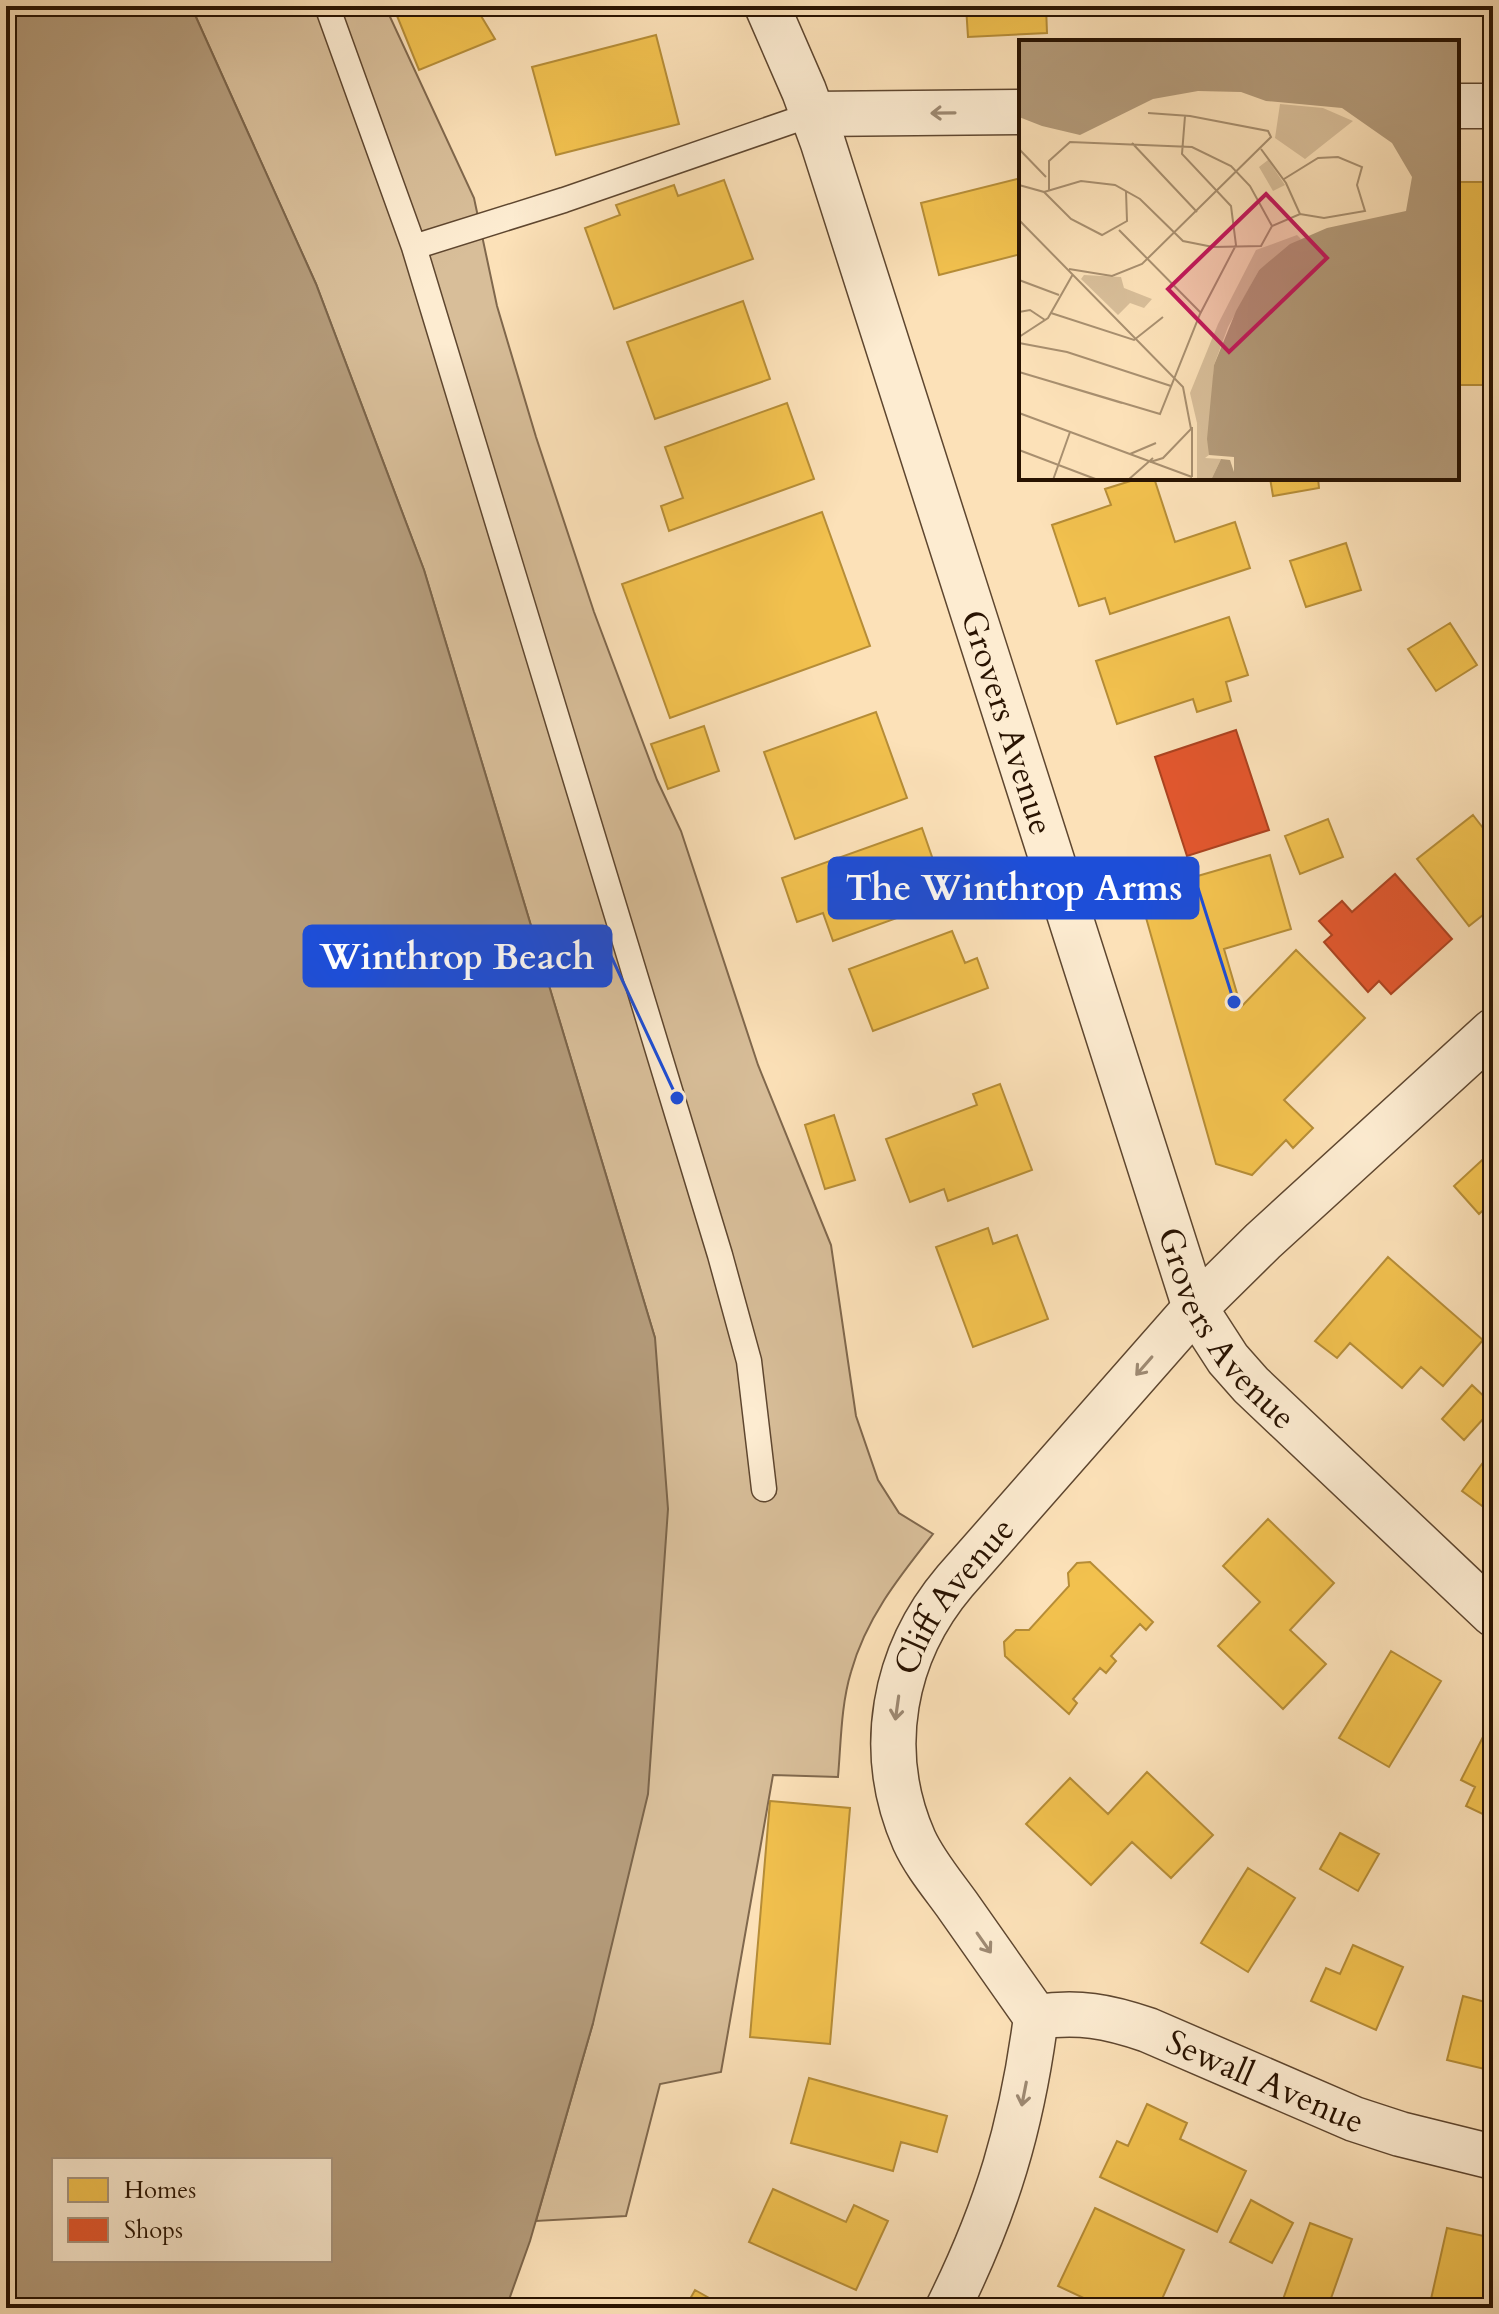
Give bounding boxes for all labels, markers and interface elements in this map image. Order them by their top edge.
inset map [1019,40,1459,480]
one-way arrow [930,105,957,120]
street label: Grovers Avenue [950,604,1064,841]
callout: The Winthrop Arms [829,858,1198,918]
text: The Winthrop Arms [845,864,1183,913]
callout: Winthrop Beach [304,926,611,986]
text: Winthrop Beach [318,933,595,982]
street label: Grovers Avenue [1147,1221,1306,1440]
one-way arrow [1135,1356,1153,1376]
street label: Cliff Avenue [883,1507,1025,1681]
one-way arrow [889,1695,904,1720]
one-way arrow [976,1932,992,1954]
street label: Sewall Avenue [1159,2019,1370,2145]
one-way arrow [1016,2081,1031,2106]
legend [52,2158,332,2262]
text: Homes [124,2174,196,2207]
text: Shops [124,2214,183,2247]

